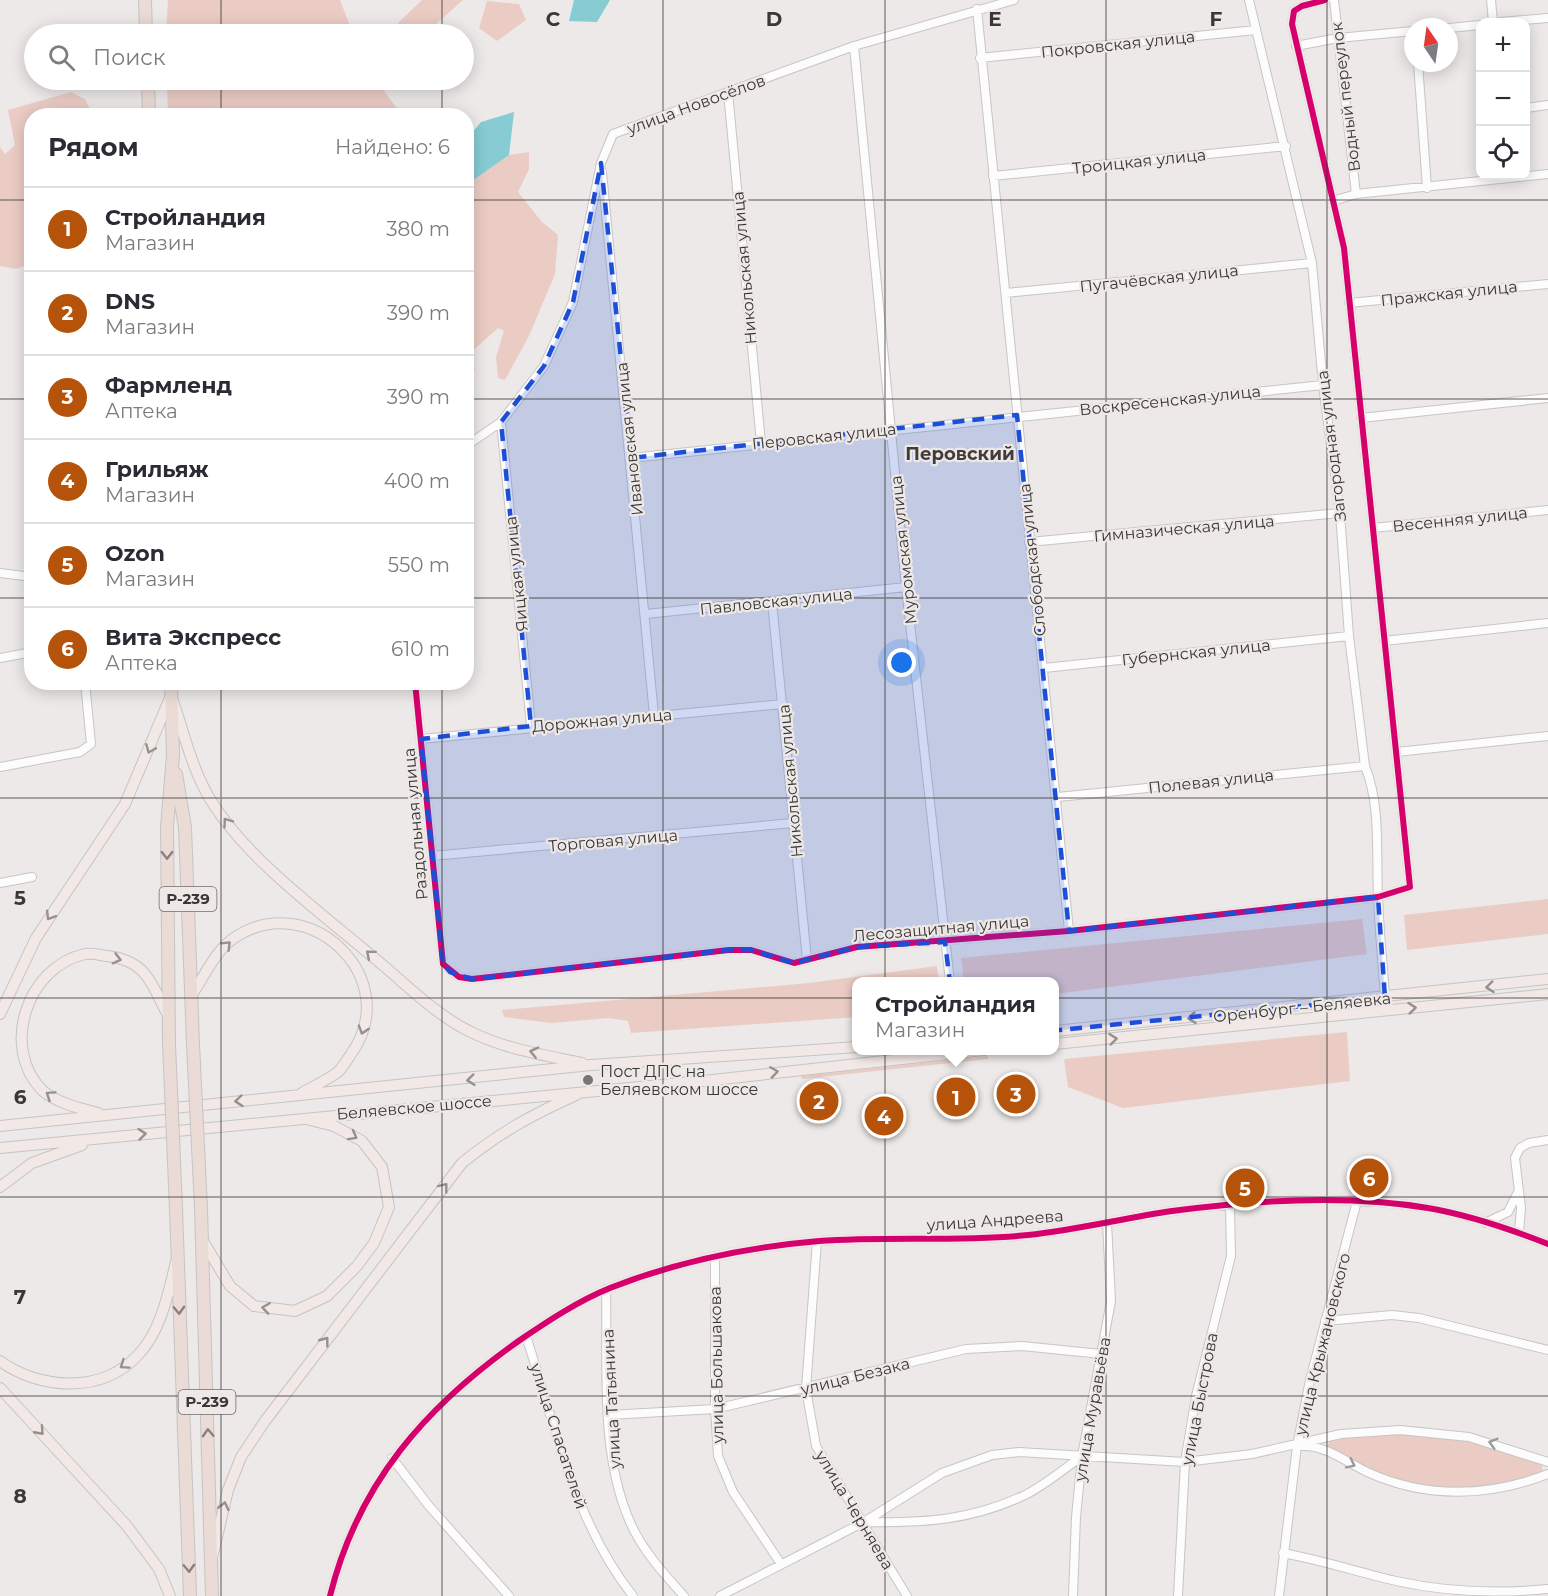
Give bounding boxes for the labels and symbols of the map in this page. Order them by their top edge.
text: C [546,7,561,31]
text: D [766,7,782,31]
text: E [988,7,1002,31]
text: F [1210,7,1223,31]
north arrow [1404,18,1458,72]
street label: Водный переулок [1327,20,1364,173]
street label: Покровская улица [1040,27,1196,62]
street label: улица Новосёлов [623,71,768,139]
street label: Троицкая улица [1071,145,1207,178]
street label: Никольская улица [728,191,761,345]
street label: Пугачёвская улица [1079,261,1239,296]
street label: Пражская улица [1380,277,1519,310]
street label: Ивановская улица [612,361,647,517]
street label: Загородная улица [1313,369,1350,523]
street label: Воскресенская улица [1078,382,1262,419]
street label: Перовская улица [751,419,897,454]
district label: Перовский [905,443,1015,465]
street label: Муромская улица [886,475,921,625]
street label: Слободская улица [1015,483,1050,637]
street label: Весенняя улица [1392,503,1529,536]
street label: Гимназическая улица [1093,511,1275,546]
street label: Яицкая улица [501,515,532,633]
street label: Павловская улица [699,584,853,619]
street label: Губернская улица [1121,635,1271,670]
your location [887,648,916,677]
street label: Никольская улица [774,704,807,858]
street label: Дорожная улица [531,705,673,736]
one-way arrow [145,743,157,754]
street label: Раздольная улица [399,747,432,901]
street label: Полевая улица [1147,765,1275,798]
one-way arrow [223,817,234,828]
street label: Торговая улица [547,825,679,856]
one-way arrow [161,851,173,860]
text: 5 [14,886,26,910]
road number: Р-239 [160,887,216,911]
one-way arrow [45,910,57,920]
street label: Лесозащитная улица [852,911,1030,946]
one-way arrow [220,942,231,952]
one-way arrow [366,950,377,961]
one-way arrow [111,951,121,964]
one-way arrow [1485,980,1495,993]
street label: Оренбург – Беляевка [1212,989,1392,1026]
one-way arrow [1407,1002,1416,1015]
one-way arrow [1187,1011,1196,1024]
one-way arrow [358,1024,371,1035]
one-way arrow [1109,1033,1118,1046]
one-way arrow [529,1047,539,1060]
place label: Пост ДПС на Беляевском шоссе [600,1062,758,1099]
one-way arrow [770,1066,779,1078]
pin: 3 [996,1072,1036,1116]
one-way arrow [466,1073,475,1086]
marker: Пост ДПС на Беляевском шоссе [581,1073,595,1087]
pin: 1 [936,1074,976,1120]
pin: 2 [800,1078,838,1124]
text: 6 [14,1085,27,1109]
one-way arrow [46,1091,57,1102]
street label: Беляевское шоссе [336,1091,492,1124]
one-way arrow [235,1094,244,1107]
pin: 4 [864,1094,904,1138]
one-way arrow [137,1128,146,1141]
one-way arrow [347,1129,357,1140]
pin: 6 [1350,1156,1388,1200]
pin: 5 [1226,1166,1264,1210]
one-way arrow [437,1182,448,1193]
street label: улица Андреева [925,1206,1064,1235]
street label: улица Крыжановского [1290,1251,1354,1438]
text: 7 [14,1285,26,1309]
street label: улица Большакова [706,1286,727,1445]
one-way arrow [261,1302,271,1314]
one-way arrow [173,1305,185,1314]
street label: улица Татьянина [598,1329,625,1470]
street label: улица Быстрова [1177,1331,1222,1468]
street label: улица Муравьёва [1070,1335,1115,1484]
one-way arrow [318,1337,329,1348]
street label: улица Безака [798,1354,912,1399]
one-way arrow [120,1358,131,1369]
street label: улица Спасателей [526,1360,591,1511]
road number: Р-239 [178,1390,236,1414]
one-way arrow [33,1424,44,1435]
one-way arrow [202,1428,214,1437]
one-way arrow [1488,1438,1498,1450]
street label: улица Черняева [811,1446,898,1573]
one-way arrow [1345,1457,1356,1468]
text: 8 [13,1484,27,1508]
one-way arrow [217,1501,230,1511]
one-way arrow [182,1563,195,1572]

